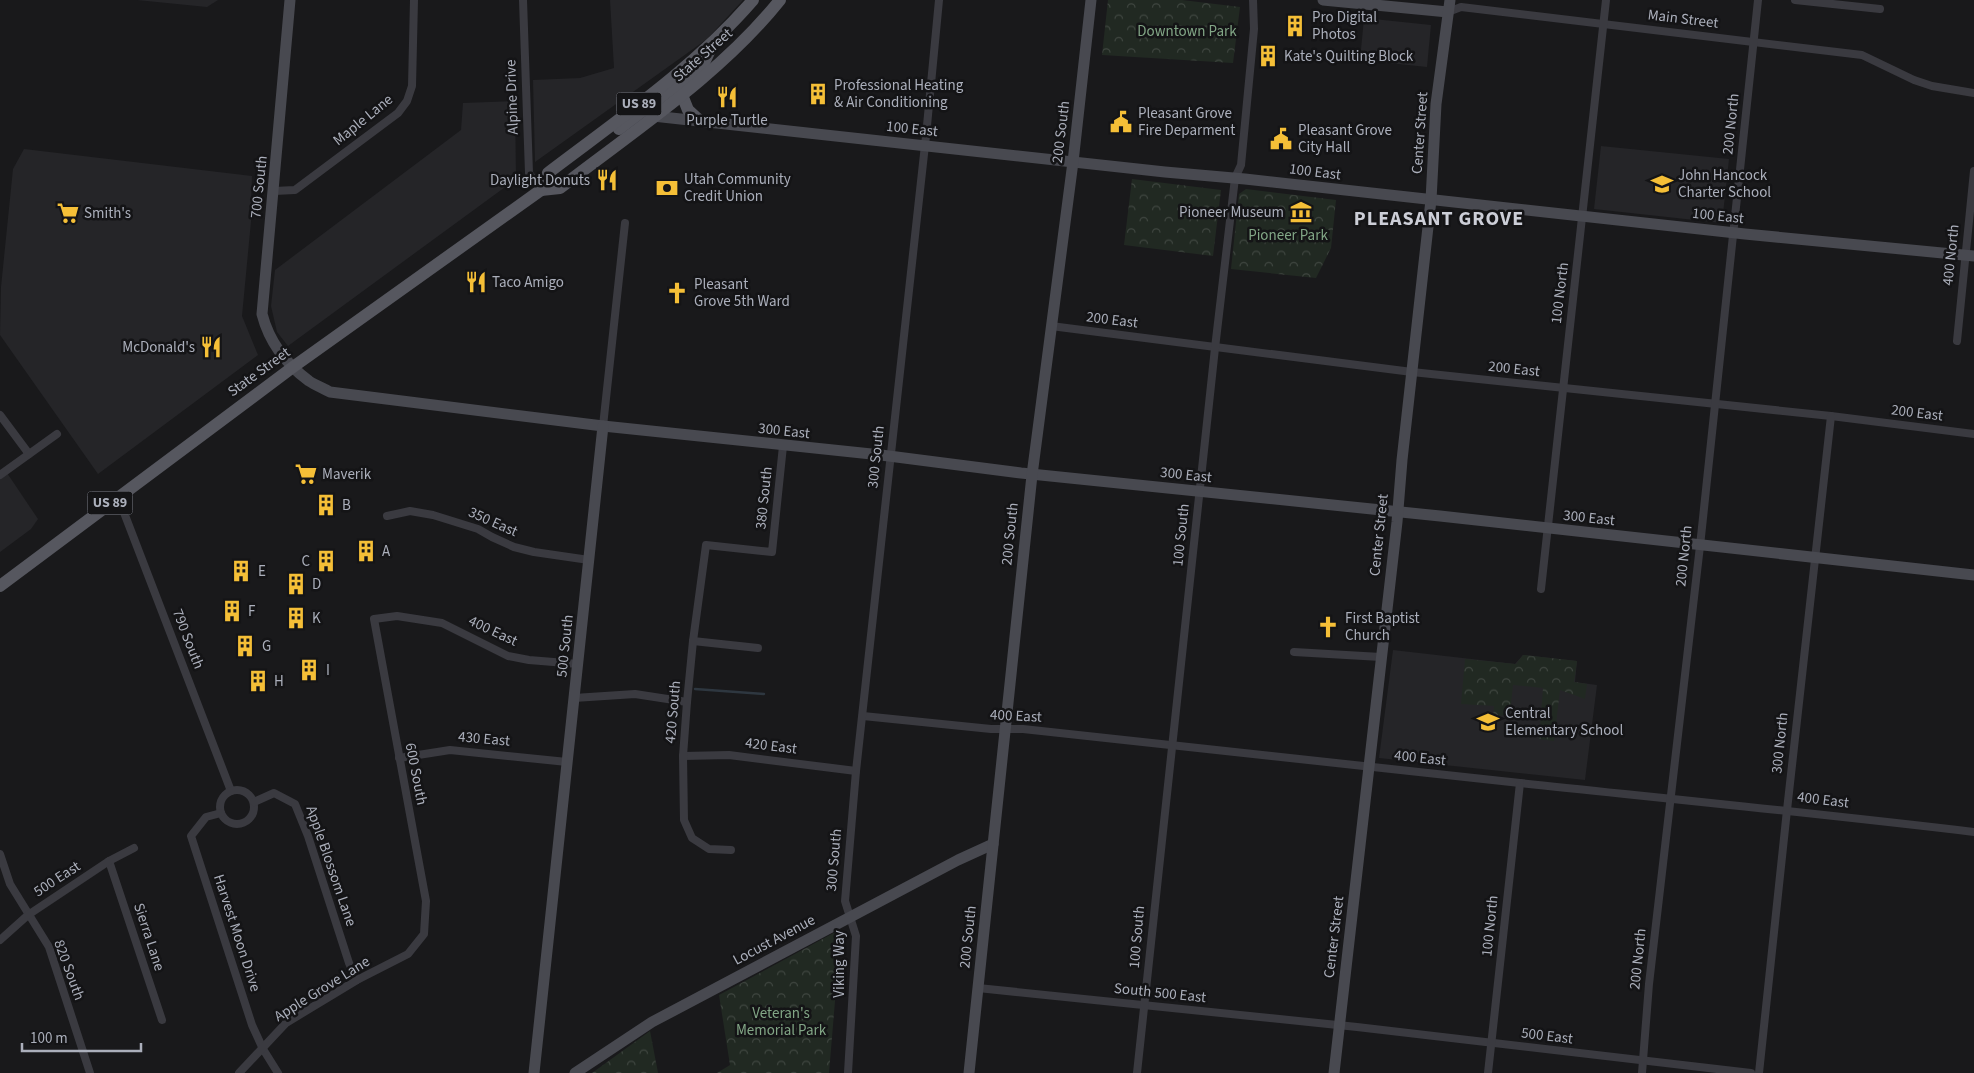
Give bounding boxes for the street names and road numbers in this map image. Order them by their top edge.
street label: Main Street [1647,4,1719,34]
street label: State Street [669,23,737,87]
street label: Alpine Drive [500,59,524,135]
street label: Maple Lane [329,89,397,151]
street label: Center Street [1407,91,1433,175]
road number: US 89 [616,92,662,116]
street label: 200 North [1717,92,1745,156]
street label: 200 South [1047,100,1075,164]
street label: 100 East [885,116,939,142]
street label: 700 South [245,155,273,219]
street label: 100 East [1288,158,1342,186]
street label: 100 East [1691,203,1745,229]
street label: 400 North [1937,223,1965,287]
street label: 100 North [1546,261,1574,325]
street label: 200 East [1085,306,1139,334]
street label: State Street [223,342,295,402]
street label: 200 East [1487,356,1541,382]
street label: 200 East [1890,399,1944,427]
street label: 300 East [757,418,811,444]
street label: 300 South [862,425,890,489]
street label: 300 East [1159,462,1213,488]
street label: 380 South [750,466,778,530]
road number: US 89 [88,492,132,514]
street label: Center Street [1364,493,1394,577]
street label: 350 East [465,502,521,542]
street label: 200 South [996,502,1024,566]
street label: 100 South [1167,503,1195,567]
street label: 300 East [1562,505,1616,531]
street label: 200 North [1670,524,1698,588]
street label: 790 South [167,606,209,672]
street label: 400 East [465,611,521,651]
street label: 500 South [551,614,579,678]
street label: 420 South [660,680,686,744]
street label: 400 East [990,704,1042,728]
street label: 300 North [1766,711,1794,775]
street label: 430 East [457,726,511,752]
street label: 420 East [744,732,798,760]
street label: 600 South [400,741,432,807]
street label: 400 East [1393,745,1447,771]
street label: 400 East [1796,786,1850,814]
street label: Apple Blossom Lane [300,803,362,929]
street label: 300 South [821,828,847,892]
street label: 500 East [30,856,84,902]
street label: Harvest Moon Drive [208,872,266,994]
street label: 100 North [1476,894,1504,958]
street label: Center Street [1319,895,1349,979]
street label: Sierra Lane [128,900,170,974]
street label: 200 South [954,905,982,969]
street label: 100 South [1124,905,1150,969]
street label: Locust Avenue [729,909,819,971]
street label: 200 North [1624,927,1652,991]
street label: Viking Way [829,930,850,998]
street label: 820 South [48,937,90,1003]
street label: Apple Grove Lane [270,951,374,1027]
street label: South 500 East [1113,978,1207,1008]
street label: 500 East [1520,1022,1574,1050]

